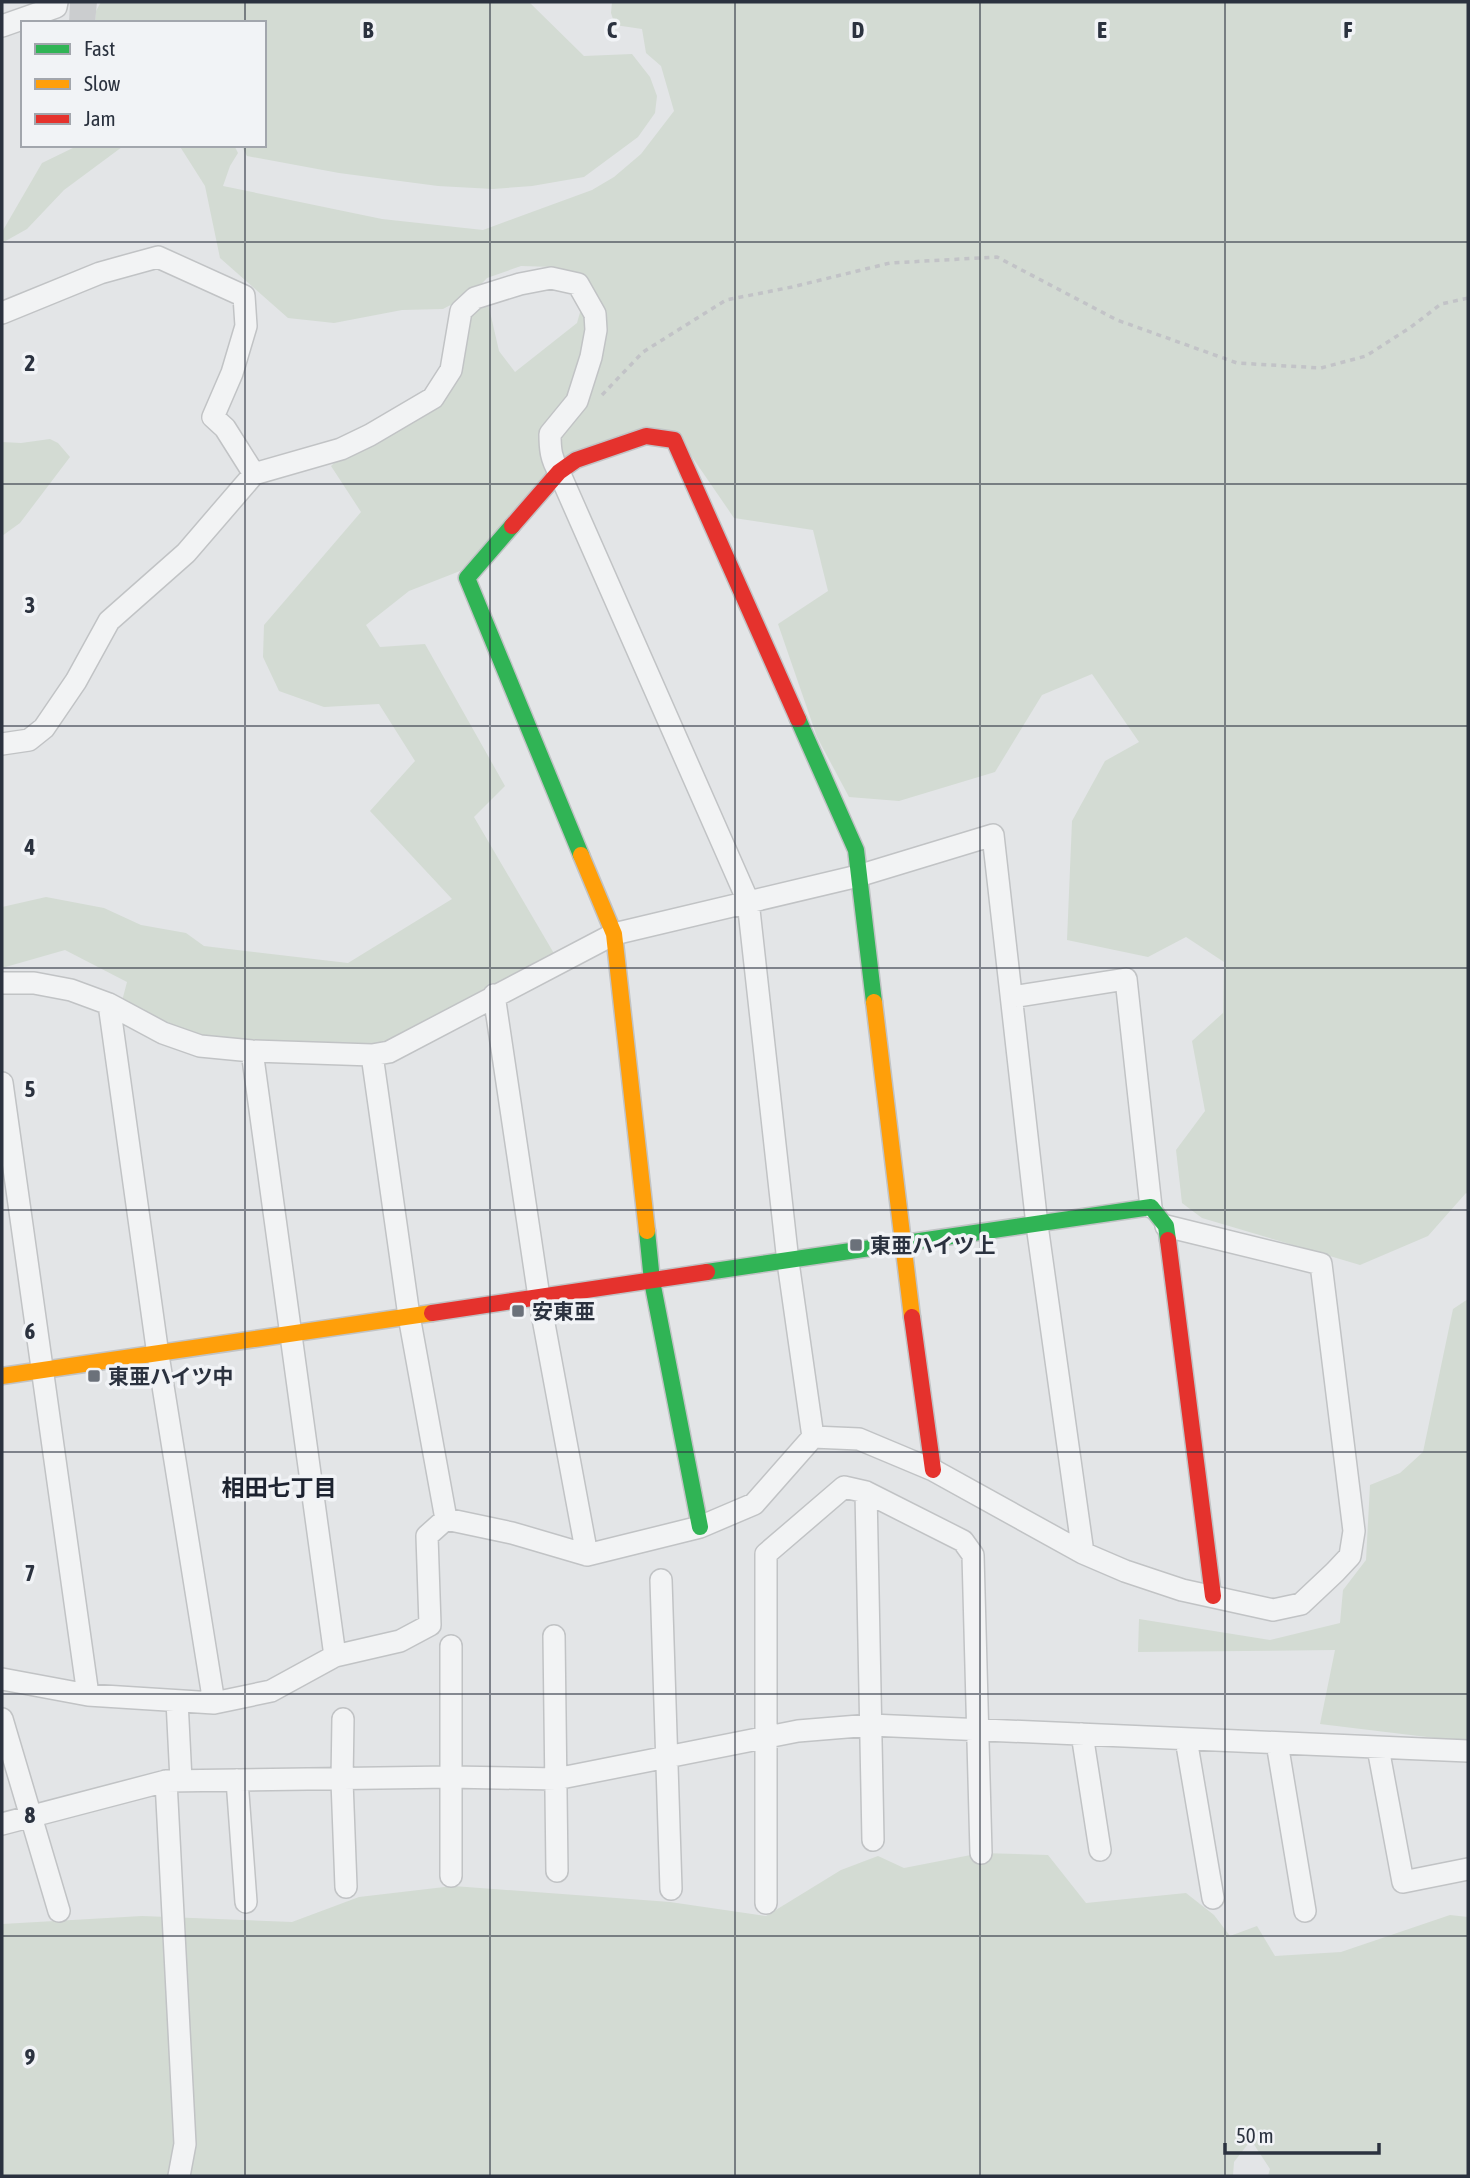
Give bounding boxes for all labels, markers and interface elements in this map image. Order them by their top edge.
text: B [363,17,374,43]
text: C [607,17,618,43]
text: D [852,17,865,43]
text: E [1097,17,1107,43]
text: F [1343,17,1353,43]
legend [21,21,266,147]
text: Fast [84,36,115,60]
text: Slow [84,71,121,95]
text: Jam [84,106,116,130]
text: 2 [25,350,35,376]
text: 3 [25,592,35,618]
text: 4 [24,834,36,860]
text: 5 [25,1076,36,1102]
place label: 東亜ハイツ上 [870,1233,996,1257]
marker: 東亜ハイツ上 [848,1237,864,1253]
place label: 安東亜 [532,1299,595,1323]
marker: 安東亜 [510,1303,526,1319]
text: 6 [25,1318,36,1344]
place label: 東亜ハイツ中 [108,1364,234,1388]
marker: 東亜ハイツ中 [86,1368,102,1384]
district label: 相田七丁目 [222,1475,337,1501]
text: 7 [25,1560,35,1586]
text: 8 [25,1802,36,1828]
text: 9 [25,2044,36,2070]
scale bar [1225,2112,1379,2156]
text: 50 m [1236,2123,1274,2147]

